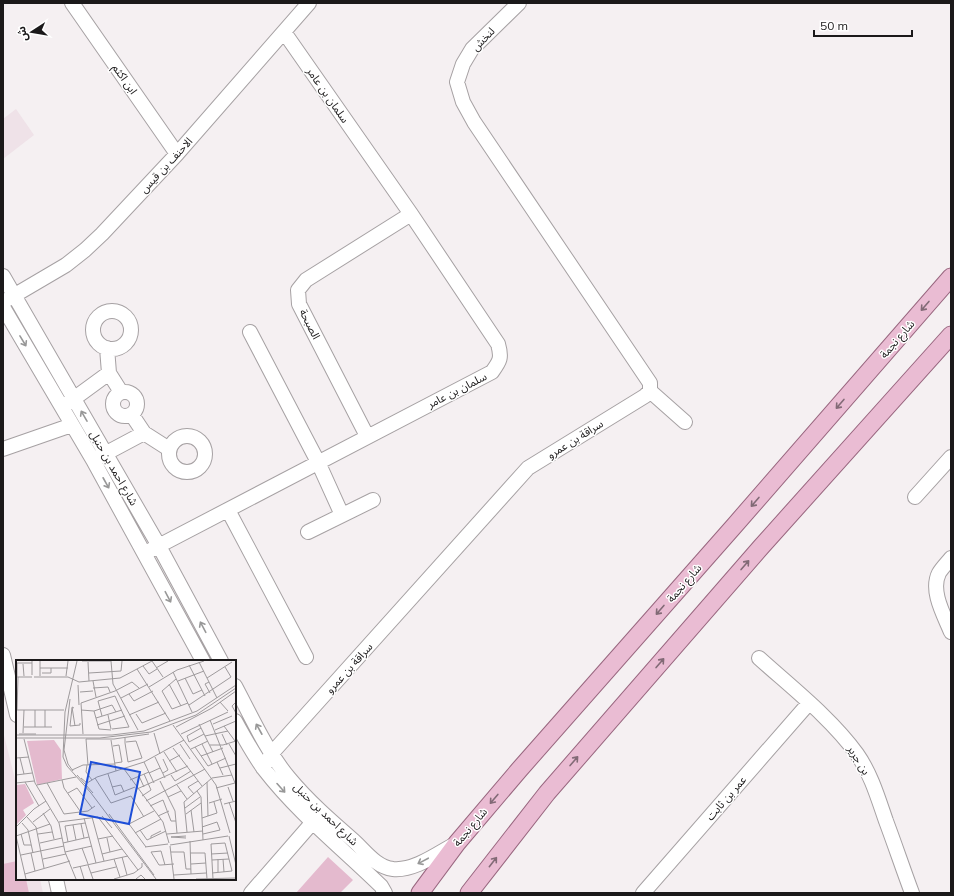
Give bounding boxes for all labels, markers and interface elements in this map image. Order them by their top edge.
north arrow [12,12,52,52]
scale bar [814,12,912,38]
text: 50 m [820,18,848,33]
street label: لنخش [468,24,498,54]
text: ش [14,25,31,43]
street label: ابن اكثم [108,61,140,98]
street label: سلمان بن عامر [303,64,352,126]
street label: الاحنف بن قيس [137,134,195,196]
one-way arrow [921,301,930,311]
street label: الصبحة [296,307,324,341]
street label: شارع نجمة [877,317,918,362]
one-way arrow [19,335,27,347]
street label: سلمان بن عامر [424,369,489,411]
one-way arrow [835,399,845,409]
one-way arrow [80,410,88,422]
street label: سراقة بن عمرو [544,416,606,462]
street label: شارع احمد بن حنبل [86,428,141,509]
one-way arrow [103,477,110,489]
one-way arrow [750,497,759,507]
one-way arrow [740,560,749,570]
street label: شارع نجمة [664,561,705,606]
one-way arrow [165,591,173,603]
one-way arrow [655,605,664,616]
one-way arrow [198,621,206,633]
street label: سراقة بن عمرو [323,639,376,696]
one-way arrow [655,658,664,668]
inset map [16,660,236,880]
one-way arrow [254,724,262,736]
street label: بن جرير [844,742,873,777]
one-way arrow [570,756,579,766]
street label: عمر بن ثابت [703,773,749,823]
street label: شارع احمد بن حنبل [290,780,361,849]
one-way arrow [276,782,285,793]
one-way arrow [489,794,498,805]
street label: شارع نجمة [450,805,491,850]
one-way arrow [488,857,497,868]
one-way arrow [417,858,429,866]

